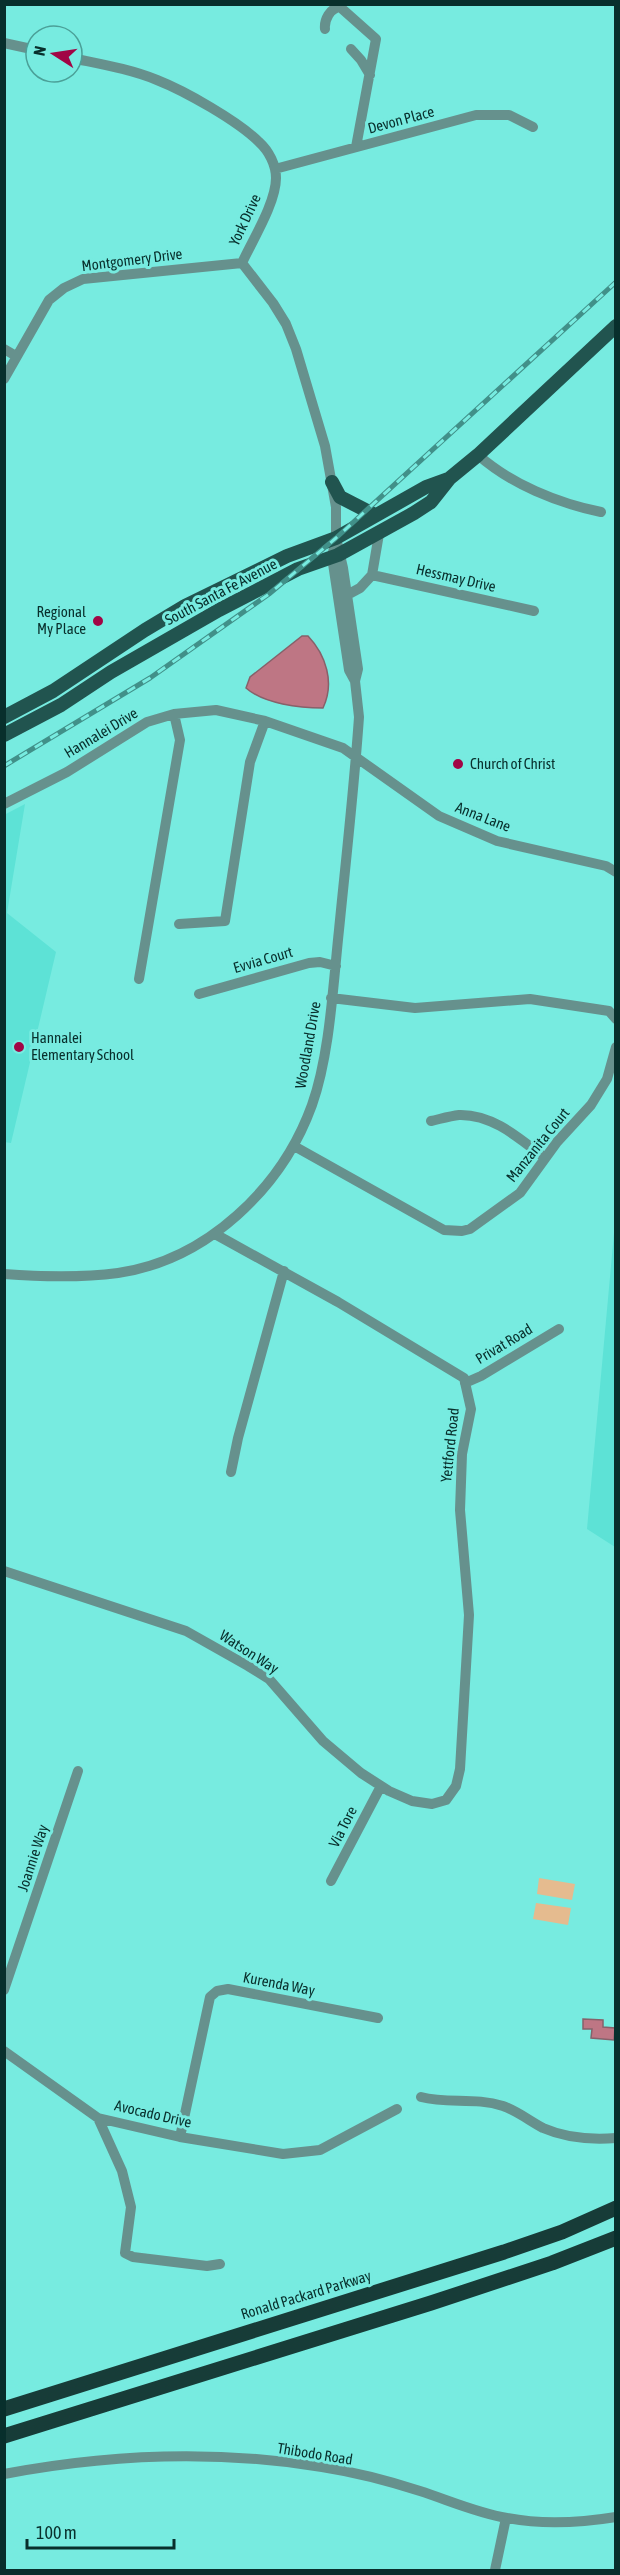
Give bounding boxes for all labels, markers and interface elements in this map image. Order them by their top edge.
north arrow [24,24,84,84]
text: N [30,44,49,57]
street label: Devon Place [366,102,436,137]
street label: York Drive [225,191,264,248]
street label: Montgomery Drive [81,245,183,274]
street label: South Santa Fe Avenue [162,555,280,628]
street label: Hessmay Drive [415,560,498,595]
place label: Regional My Place [37,603,86,637]
marker: Regional My Place [91,614,105,628]
street label: Hannalei Drive [61,704,141,761]
place label: Church of Christ [470,755,555,772]
marker: Church of Christ [451,757,465,771]
street label: Anna Lane [453,798,513,835]
street label: Evvia Court [231,943,294,976]
street label: Woodland Drive [291,1000,324,1090]
place label: Hannalei Elementary School [31,1029,134,1063]
marker: Hannalei Elementary School [12,1040,26,1054]
street label: Manzanita Court [503,1104,573,1185]
street label: Privat Road [472,1320,535,1367]
street label: Yettford Road [437,1407,462,1483]
street label: Watson Way [217,1626,282,1677]
street label: Via Tore [325,1803,360,1850]
street label: Joannie Way [14,1822,51,1893]
street label: Kurenda Way [242,1968,316,1999]
street label: Avocado Drive [113,2096,193,2131]
street label: Ronald Packard Parkway [239,2267,373,2322]
street label: Thibodo Road [276,2439,354,2468]
scale bar [27,2512,174,2550]
text: 100 m [36,2522,77,2543]

